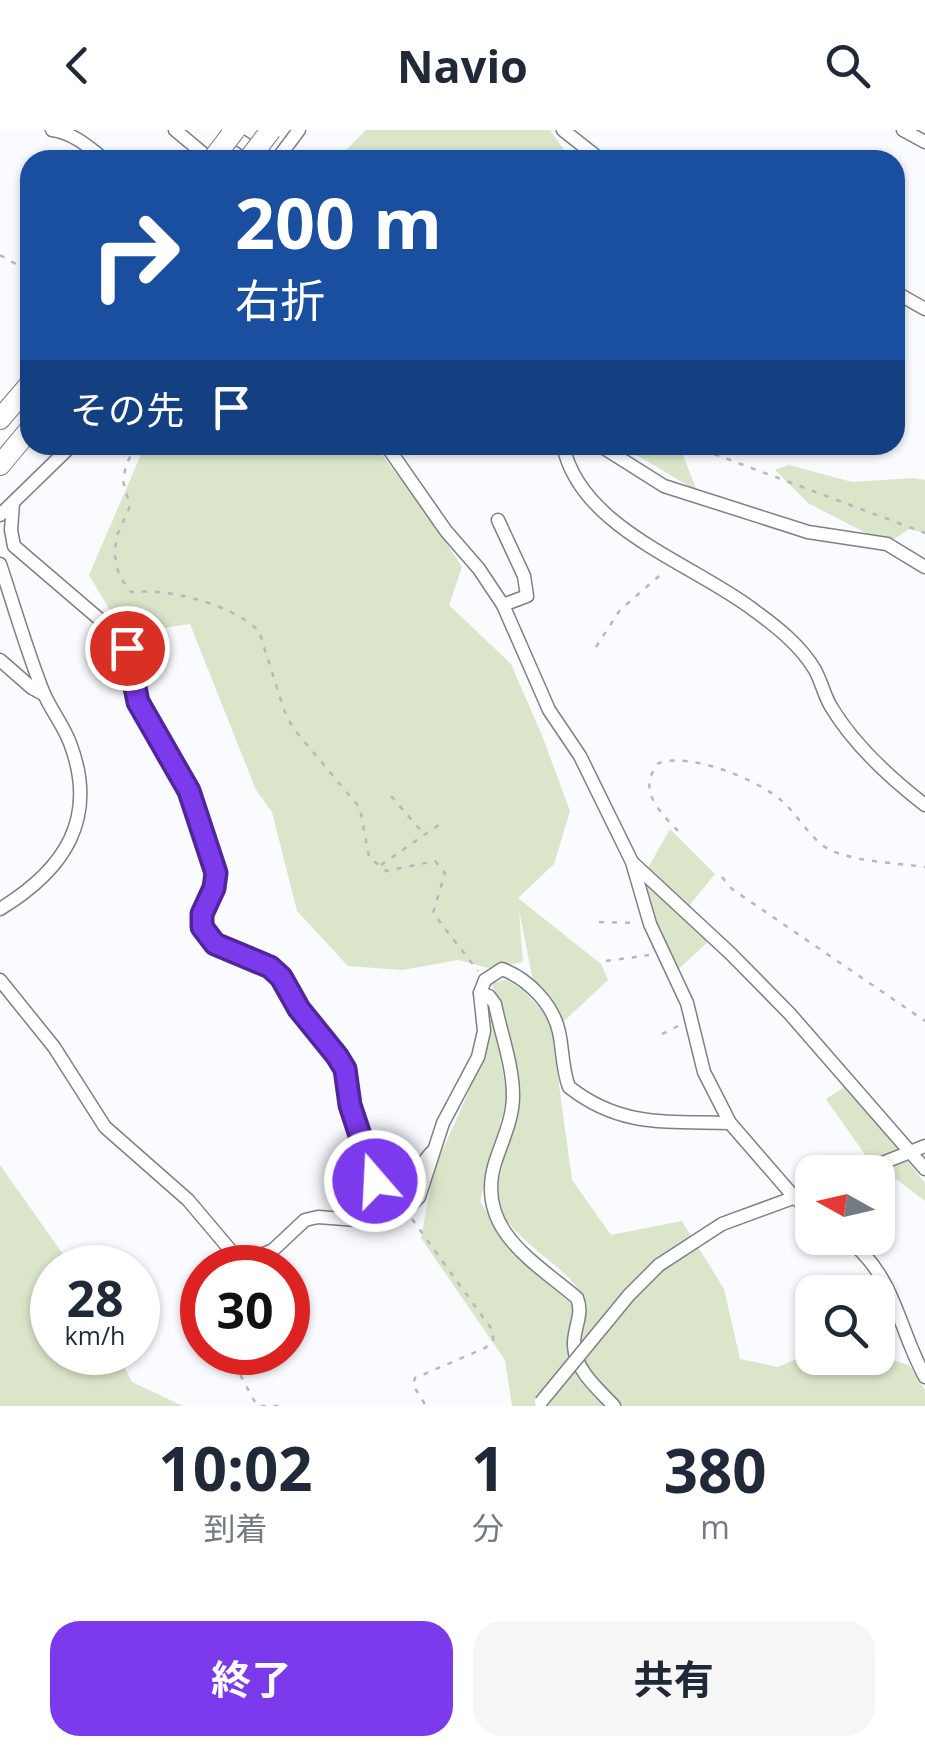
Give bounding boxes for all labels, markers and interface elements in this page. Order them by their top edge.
text: Navio [397,35,528,96]
icon: back [50,38,105,93]
icon: search [820,38,875,93]
text: 200 m [235,174,442,270]
icon: right [70,190,200,320]
text: 右折 [235,269,325,330]
icon: arrive [204,380,259,435]
text: その先 [70,383,184,435]
pin [85,606,170,691]
icon: arrive [100,621,155,676]
position arrow [323,1129,427,1233]
north arrow [795,1155,895,1255]
map controls [795,1155,895,1375]
speed limit sign: 30 [180,1245,310,1375]
text: 28 [66,1264,124,1332]
button: search [795,1275,895,1375]
text: km/h [65,1318,125,1352]
text: 10:02 [158,1427,313,1509]
text: 1 [471,1427,505,1509]
text: 380 [664,1429,767,1511]
text: m [700,1505,730,1548]
text: 到着 [204,1506,268,1549]
text: 分 [472,1506,504,1549]
button: 終了 [50,1621,453,1736]
button: 共有 [473,1621,875,1736]

